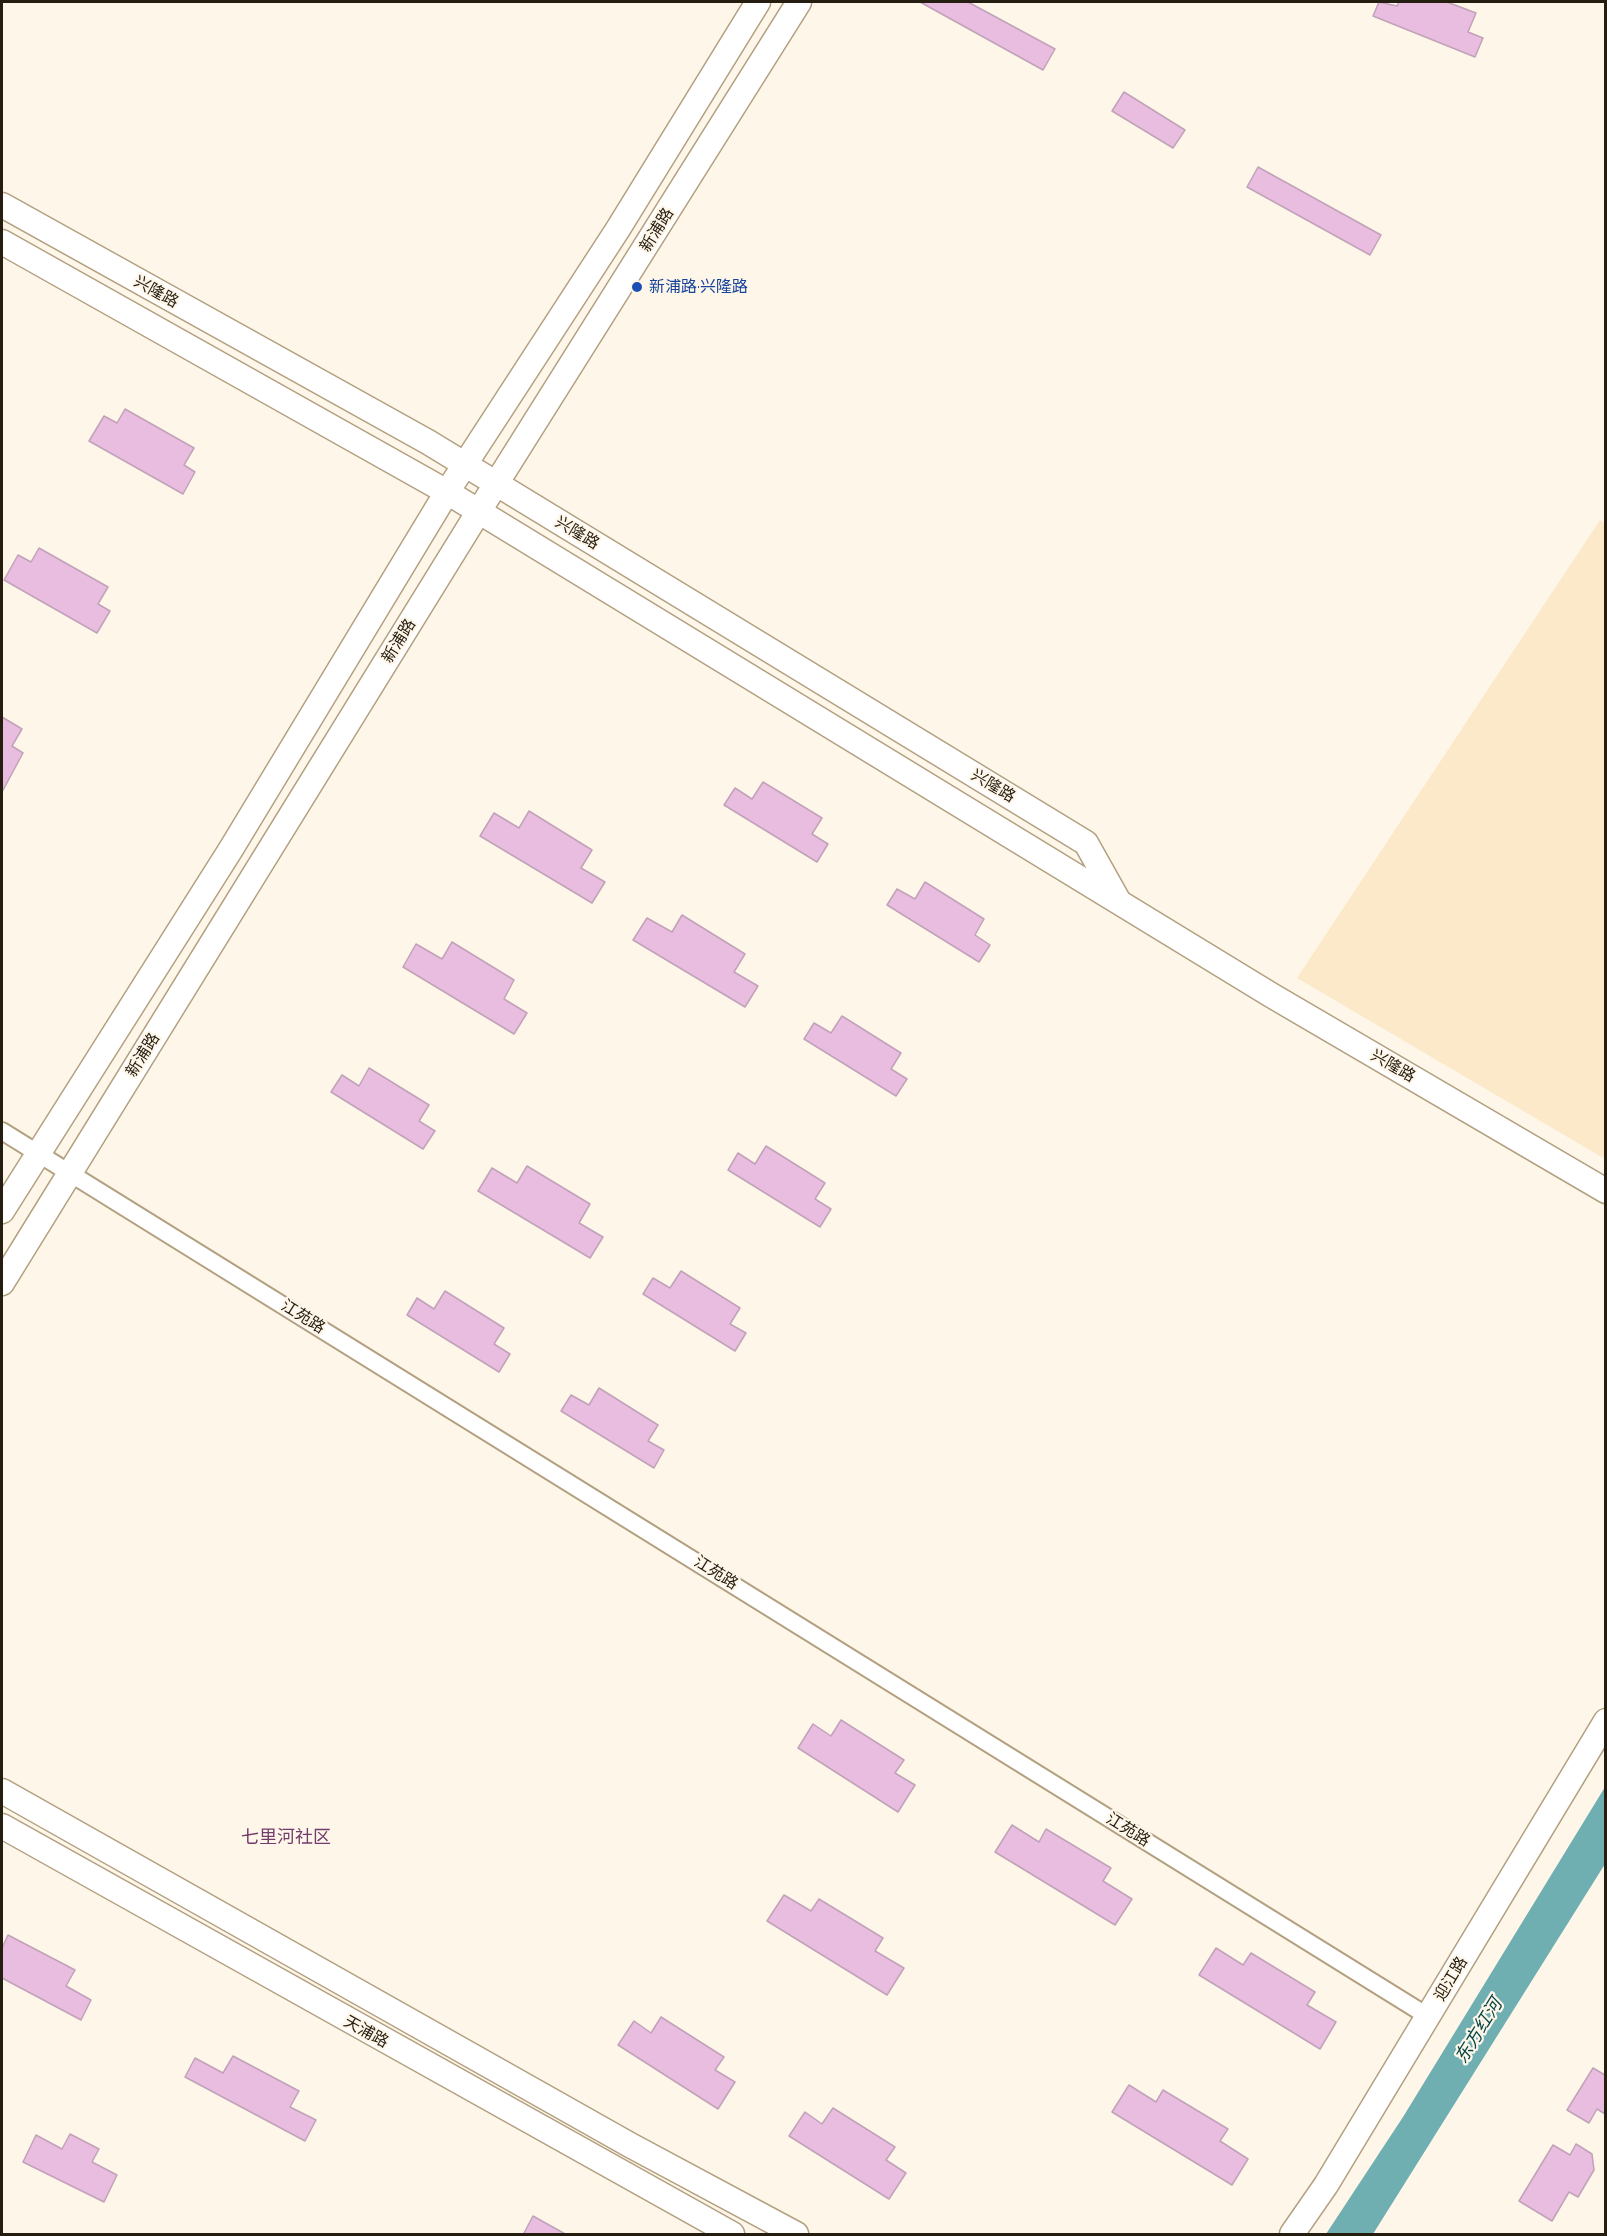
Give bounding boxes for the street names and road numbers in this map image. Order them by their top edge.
street label: 新浦路 [636,205,678,255]
street label: 兴隆路 [130,272,182,312]
street label: 兴隆路 [551,512,603,554]
street label: 新浦路 [378,616,420,666]
street label: 兴隆路 [967,765,1019,807]
street label: 新浦路 [122,1030,164,1080]
street label: 兴隆路 [1367,1046,1419,1086]
street label: 江苑路 [278,1296,328,1338]
street label: 江苑路 [691,1552,741,1594]
street label: 江苑路 [1103,1809,1153,1851]
street label: 迎江路 [1430,1953,1472,2005]
street label: 天浦路 [340,2012,392,2052]

